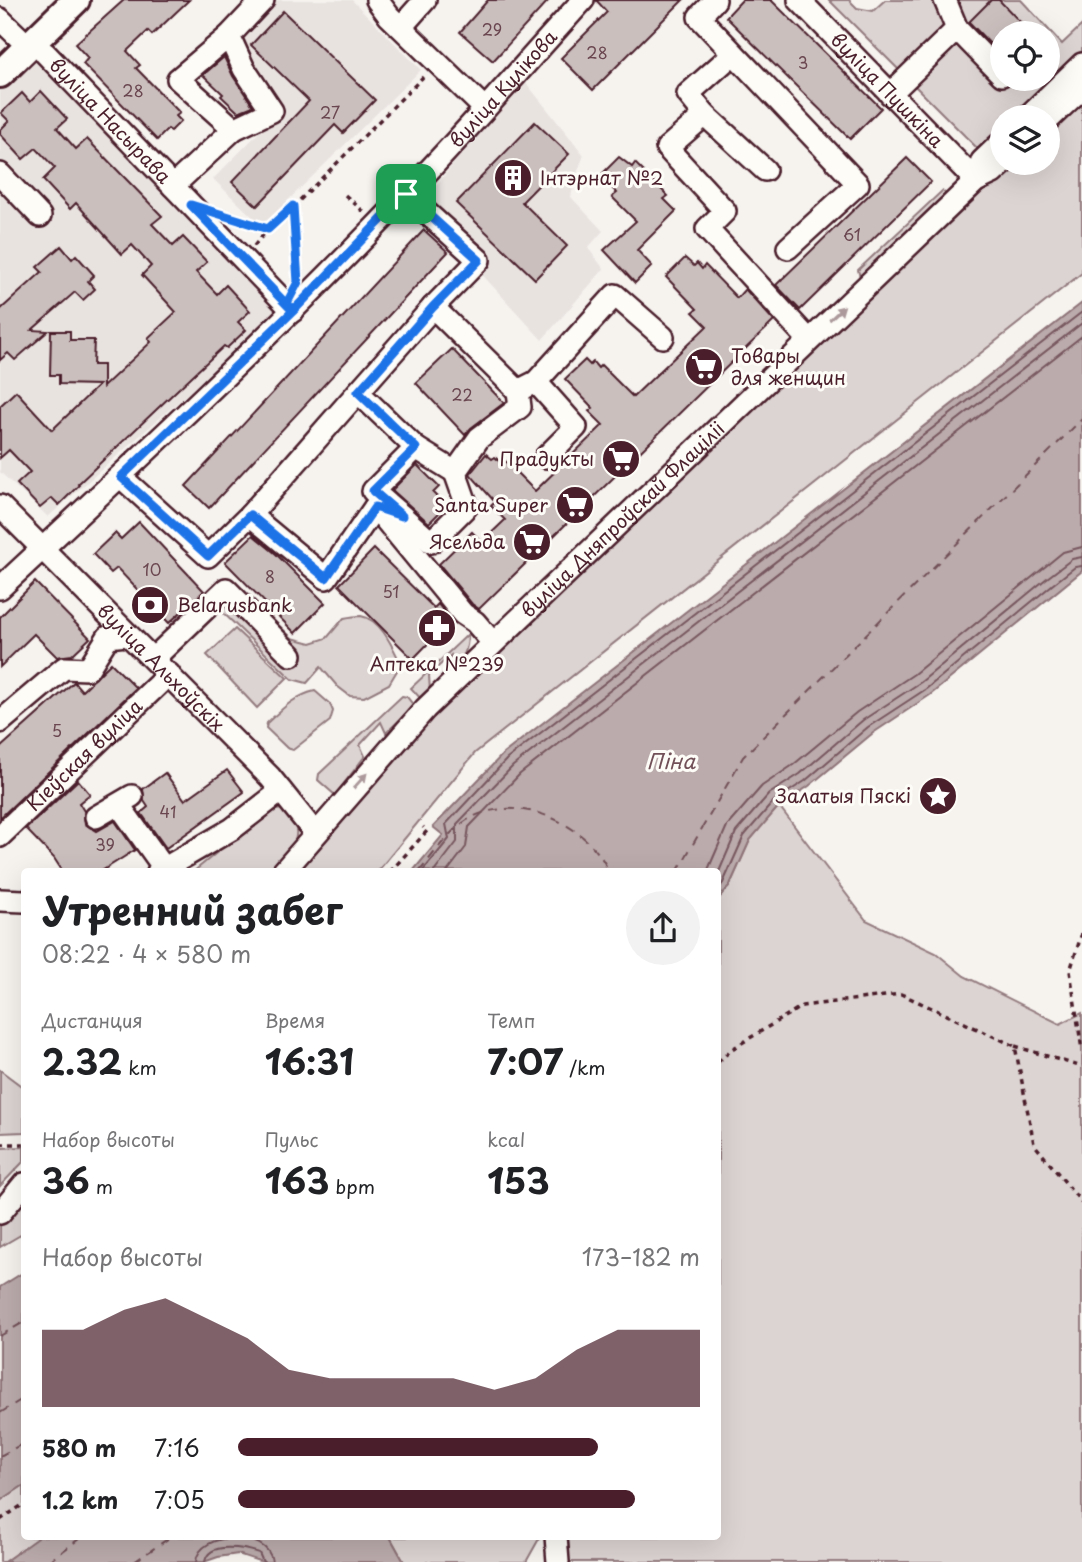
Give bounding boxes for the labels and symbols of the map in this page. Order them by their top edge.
house number: 29 [482,17,502,41]
street label: вуліца Кулікова [442,23,563,153]
street label: вуліца Пушкіна [825,25,951,153]
house number: 28 [586,40,608,64]
house number: 3 [798,50,808,74]
street label: вуліца Насырава [44,51,178,189]
house number: 28 [122,78,144,102]
house number: 27 [320,100,340,124]
building icon: Інтэрнат №2 [492,157,534,199]
place label: Інтэрнат №2 [540,163,663,191]
pin [376,164,436,224]
house number: 61 [843,222,861,246]
one-way arrow [828,304,845,321]
place label: Товары для женщин [731,341,846,391]
supermarket icon: Товары для женщин [683,346,725,388]
house number: 22 [451,382,473,406]
street label: вуліца Дняпроўскай Флаціліі [514,414,730,623]
supermarket icon: Прадукты [600,438,642,480]
place label: Прадукты [499,444,594,472]
supermarket icon: Santa Super [554,484,596,526]
place label: Santa Super [434,490,548,518]
supermarket icon: Ясельда [511,521,553,563]
place label: Ясельда [429,527,505,555]
house number: 10 [143,557,161,581]
house number: 8 [265,564,275,588]
house number: 51 [382,579,400,603]
bank icon: Belarusbank [129,584,171,626]
place label: Belarusbank [177,590,293,618]
street label: вуліца Альхоўскіх [92,597,232,737]
pharmacy icon: Аптека №239 [416,607,458,649]
place label: Аптека №239 [370,649,504,677]
street label: Кіеўская вуліца [19,692,148,817]
house number: 5 [52,718,62,742]
water label: Піна [647,744,696,776]
one-way arrow [352,772,368,790]
place icon: Залатыя Пяскі [917,775,959,817]
place label: Залатыя Пяскі [775,781,911,809]
house number: 41 [160,799,176,823]
house number: 39 [95,832,115,856]

